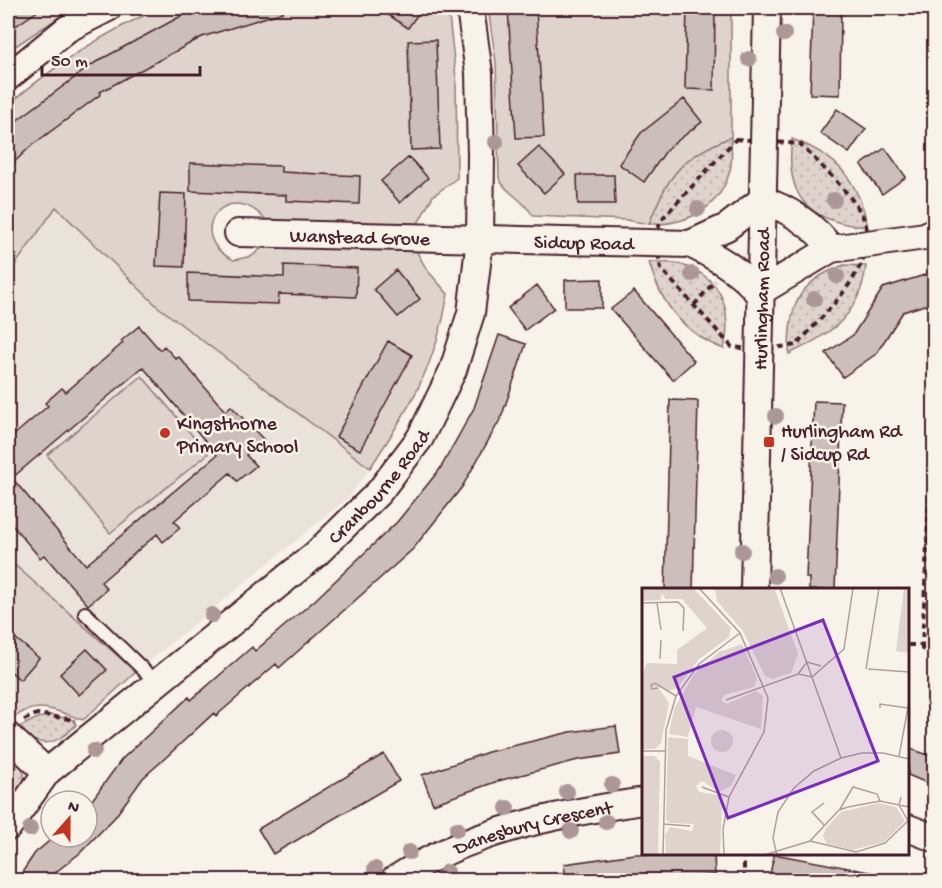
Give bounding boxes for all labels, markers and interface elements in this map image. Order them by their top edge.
scale bar [42,39,200,77]
text: 50 m [51,52,88,73]
street label: Wanstead Grove [289,226,431,253]
street label: Hurlingham Road [751,226,777,370]
street label: Sidcup Road [534,232,636,258]
place label: Kingsthorne Primary School [176,414,298,460]
place label: Hurlingham Rd / Sidcup Rd [781,422,904,468]
street label: Cranbourne Road [325,425,438,551]
marker: Kingsthorne Primary School [158,426,172,440]
marker: Hurlingham Rd / Sidcup Rd [762,435,776,449]
inset map [642,588,909,855]
north arrow [39,789,99,849]
text: N [65,798,82,819]
street label: Danesbury Crescent [449,798,616,863]

